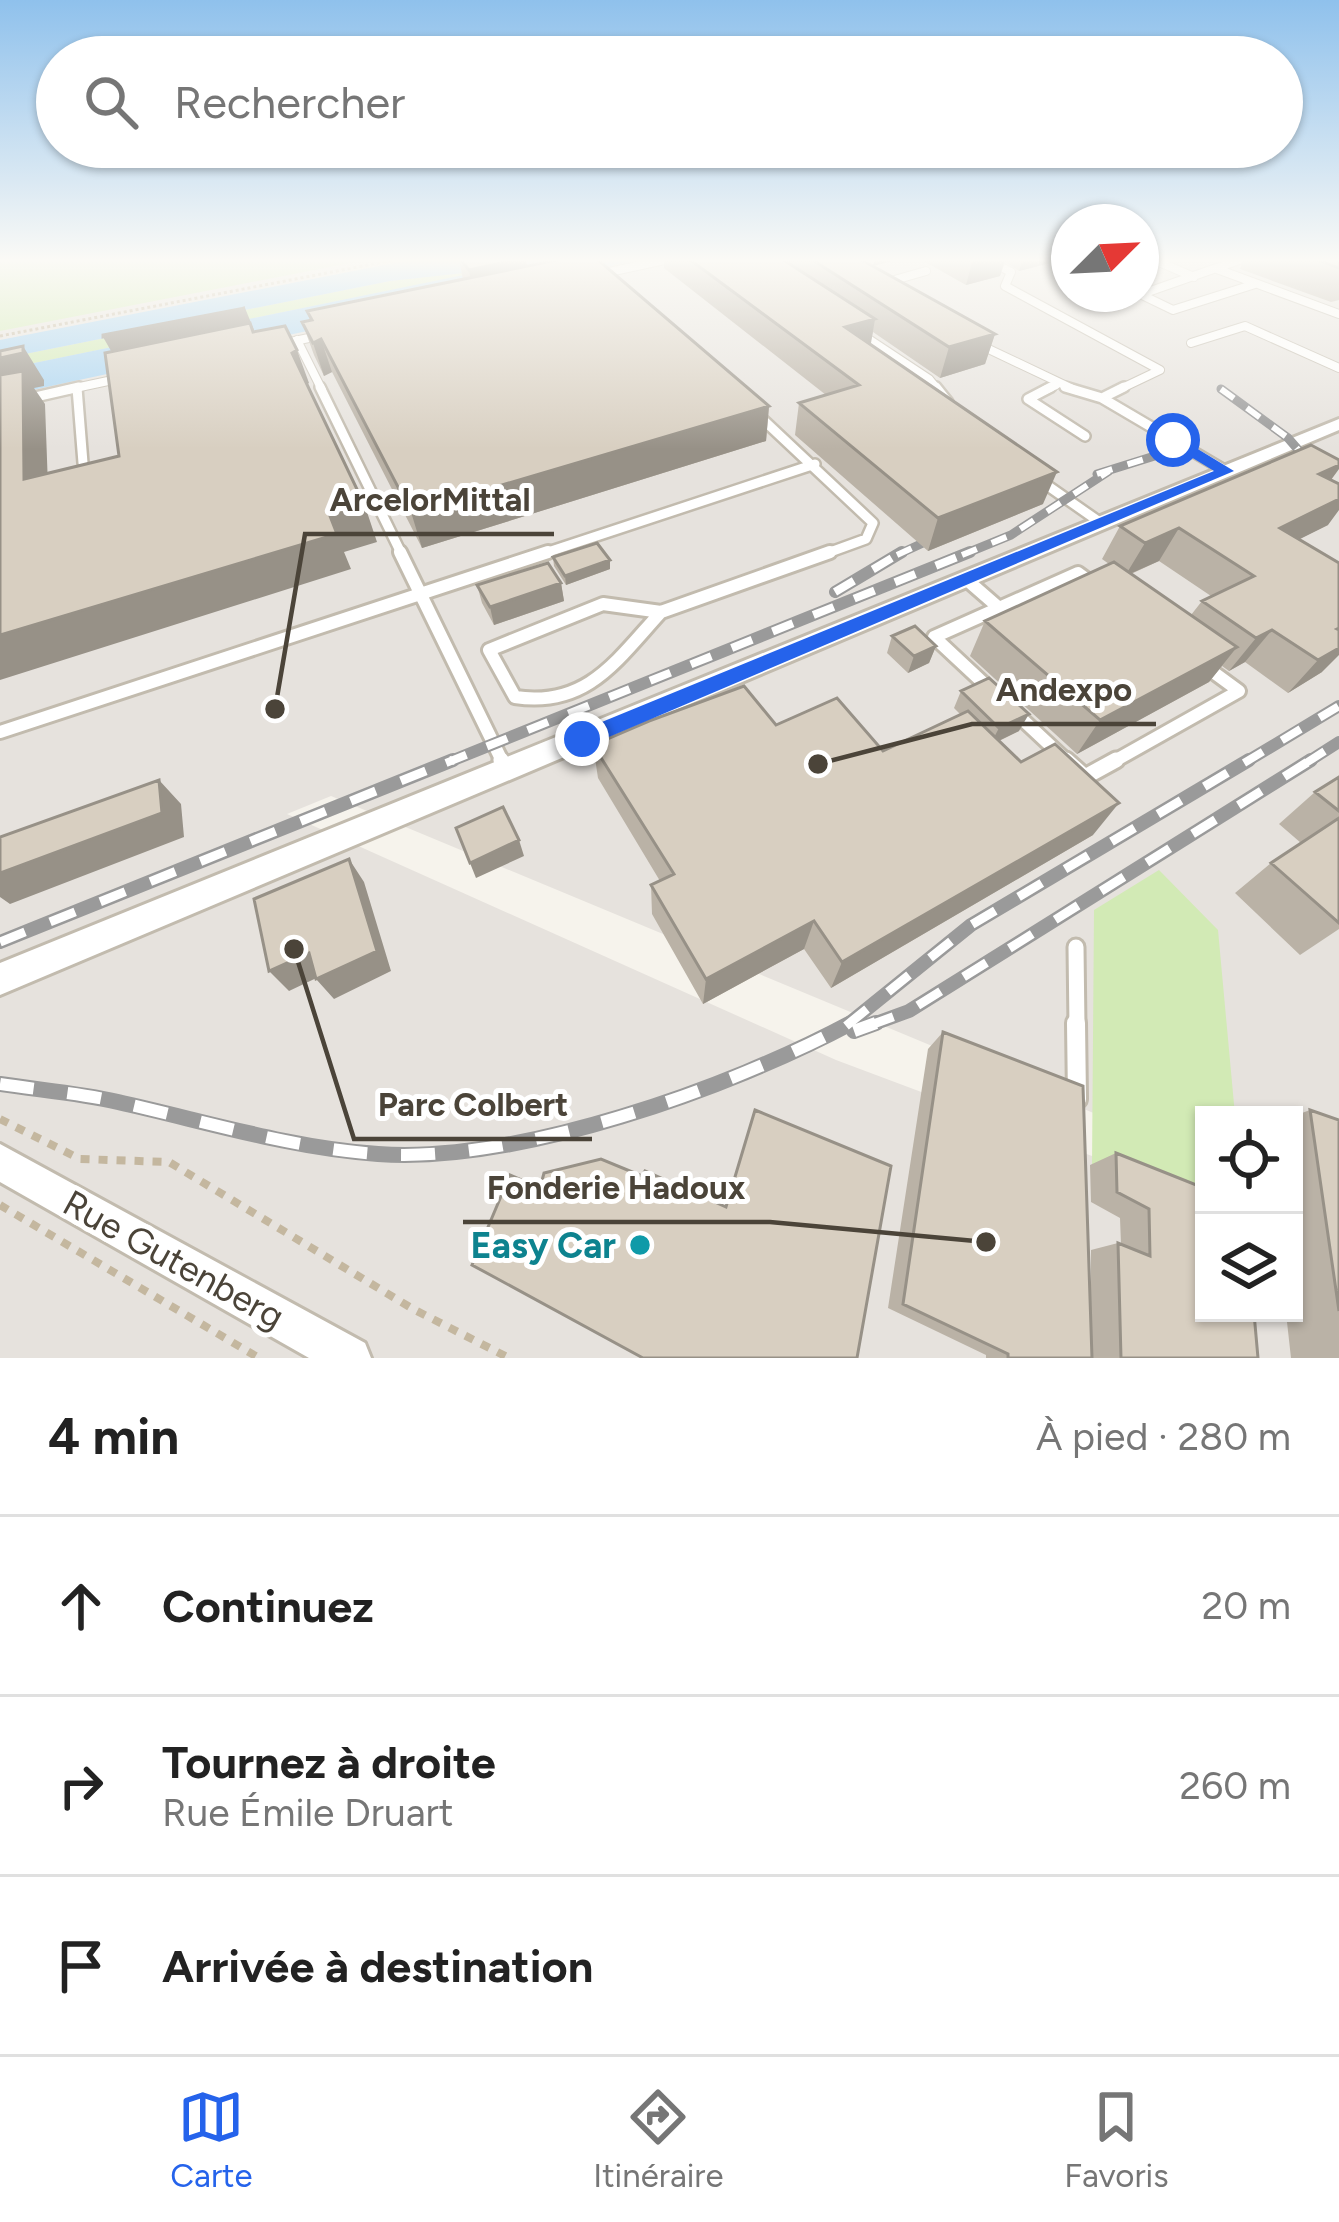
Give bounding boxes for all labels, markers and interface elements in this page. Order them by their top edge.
search box [36,36,1303,168]
icon: search [78,69,144,135]
text: Rechercher [174,75,405,129]
north arrow [1051,204,1159,312]
route start [1146,413,1200,467]
callout: ArcelorMittal [305,465,554,534]
text: ArcelorMittal [329,480,531,519]
callout: Andexpo [972,655,1156,724]
text: Andexpo [996,670,1132,709]
route end [555,712,609,766]
callout: Parc Colbert [354,1070,592,1139]
text: Parc Colbert [378,1085,568,1124]
map controls [1195,1106,1303,1322]
button: locate [1195,1106,1303,1214]
callout: Fonderie Hadoux [463,1153,770,1222]
text: Fonderie Hadoux [487,1168,746,1207]
street label: Rue Gutenberg [56,1181,292,1338]
button: layers [1195,1214,1303,1322]
place label: Easy Car [471,1224,616,1267]
marker: Easy Car [627,1232,653,1258]
text: 4 min [48,1406,179,1467]
text: À pied · 280 m [1036,1413,1291,1460]
icon: ahead [48,1573,114,1639]
text: Continuez [162,1579,374,1633]
text: 20 m [1201,1582,1291,1629]
text: Tournez à droite [162,1735,496,1789]
icon: right [48,1753,114,1819]
text: 260 m [1179,1762,1291,1809]
text: Rue Émile Druart [162,1789,454,1836]
icon: arrive [48,1933,114,1999]
text: Arrivée à destination [162,1939,593,1993]
tab: Carte [170,2084,253,2195]
tab: Itinéraire [593,2084,724,2195]
tab: Favoris [1064,2084,1169,2195]

